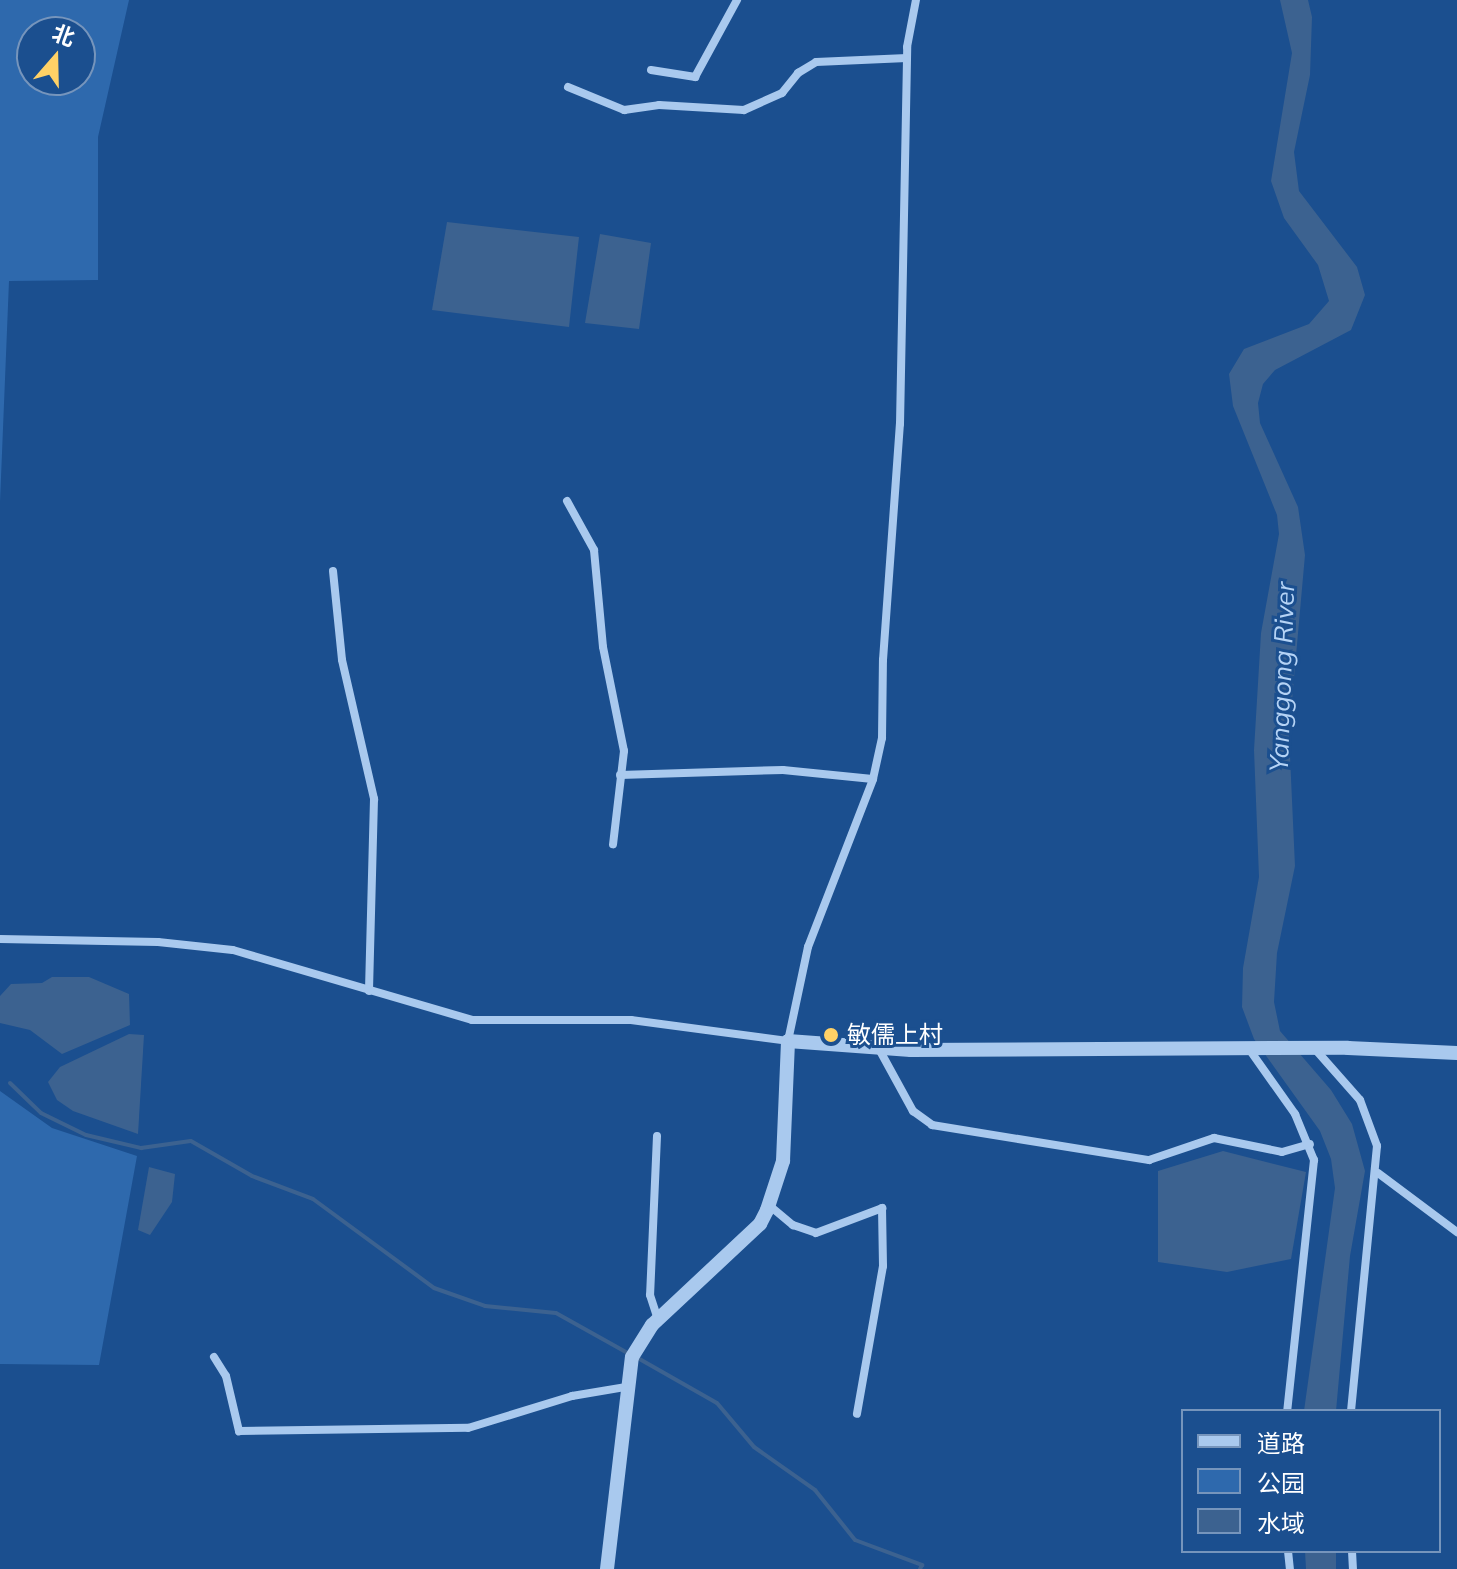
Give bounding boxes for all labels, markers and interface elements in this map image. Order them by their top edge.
north arrow [16,16,96,96]
text: 北 [48,18,79,52]
water label: Yanggong River [1263,582,1301,772]
place label: 敏儒上村 [847,1021,943,1049]
marker: 敏儒上村 [822,1026,840,1044]
legend [1181,1409,1441,1553]
text: 道路 [1257,1428,1305,1458]
text: 公园 [1257,1468,1305,1498]
text: 水域 [1257,1508,1305,1538]

